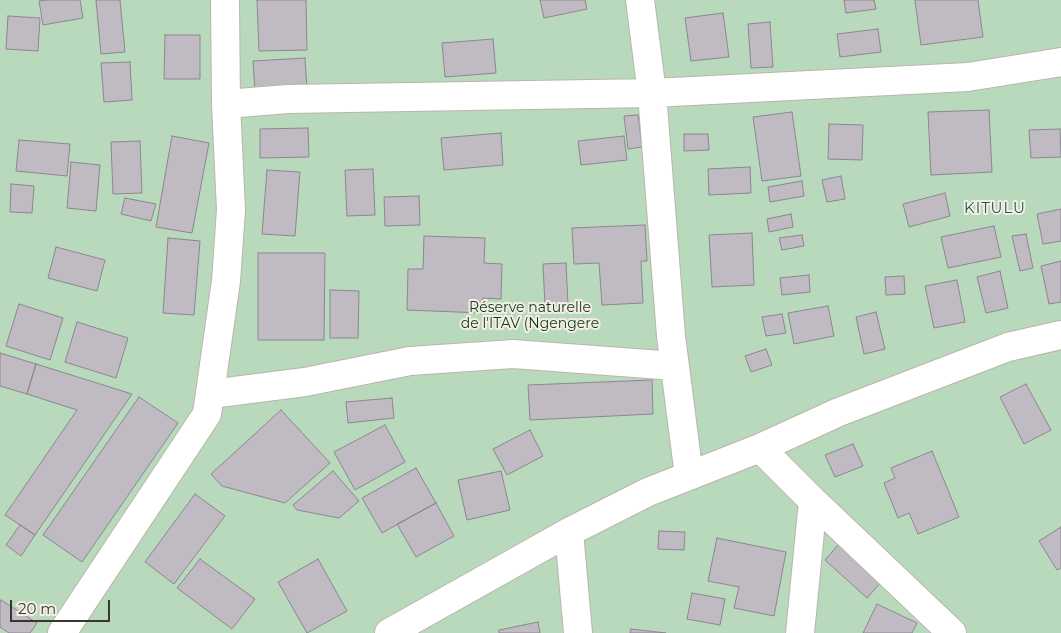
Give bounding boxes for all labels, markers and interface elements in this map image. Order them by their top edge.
district label: KITULU [963,200,1027,218]
park label: Réserve naturelle de l'ITAV (Ngengere [461,300,599,332]
scale bar [12,590,112,622]
text: 20 m [18,599,56,618]

